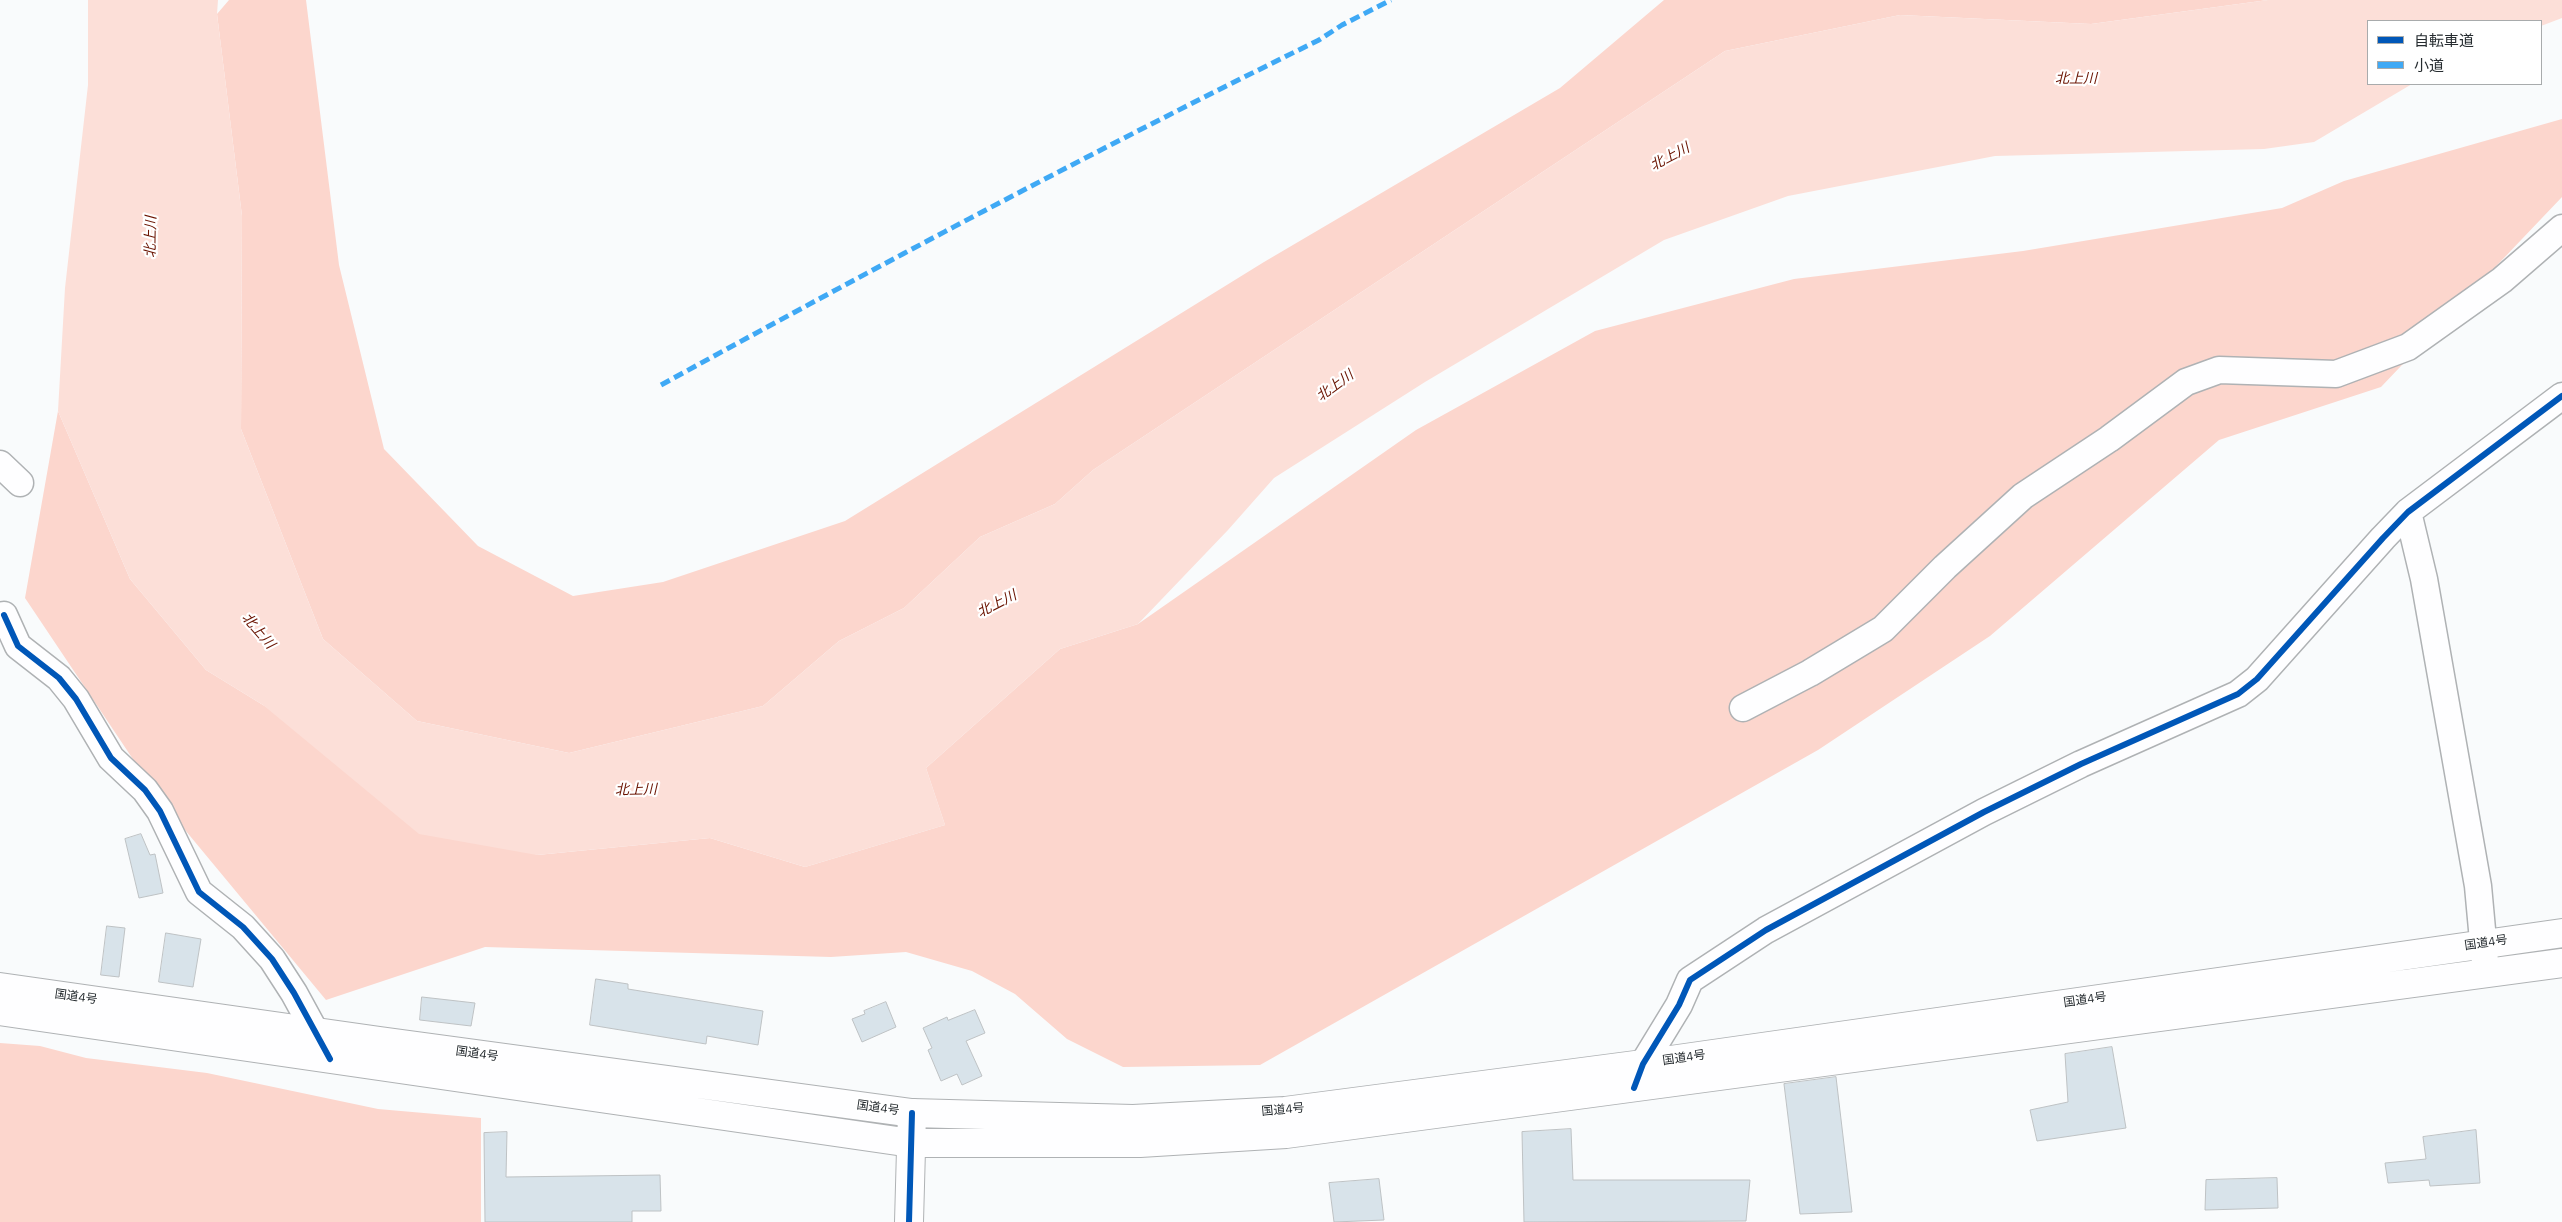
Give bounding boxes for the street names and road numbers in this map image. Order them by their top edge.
street label: 国道4号 [2464,933,2508,953]
street label: 国道4号 [54,987,98,1007]
street label: 国道4号 [2063,990,2107,1010]
street label: 国道4号 [455,1044,499,1064]
street label: 国道4号 [1662,1048,1706,1068]
street label: 国道4号 [856,1098,900,1118]
street label: 国道4号 [1261,1101,1305,1119]

